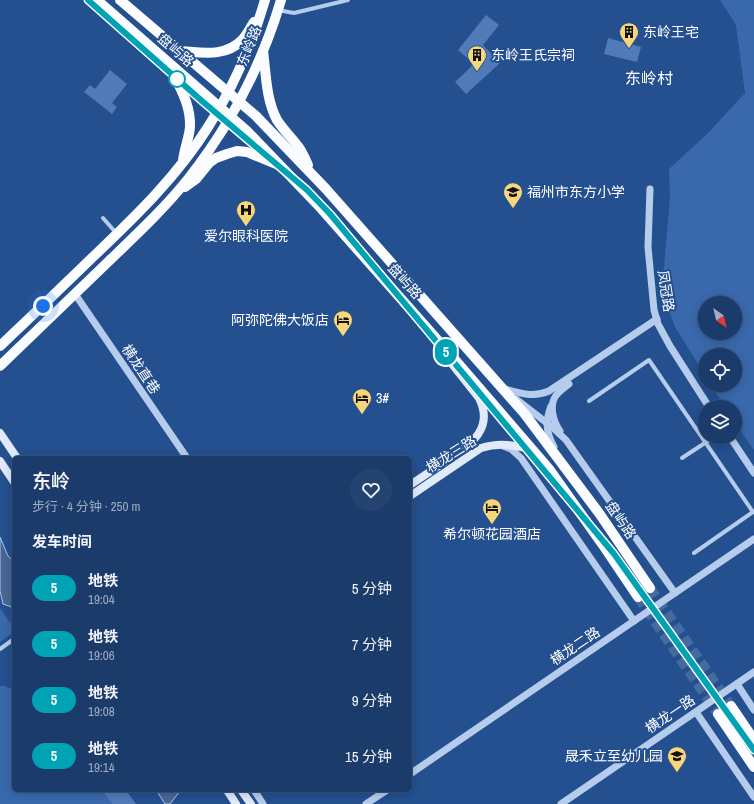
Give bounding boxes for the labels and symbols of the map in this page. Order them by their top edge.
building icon: 东岭王宅 [618,21,640,49]
street label: 东岭路 [233,23,265,69]
place label: 东岭王宅 [643,23,699,41]
street label: 盘屿路 [154,29,198,71]
building icon: 东岭王氏宗祠 [466,44,488,72]
place label: 东岭王氏宗祠 [491,46,575,64]
district label: 东岭村 [625,67,673,89]
unlabelled marker [168,70,186,88]
school or university icon: 福州市东方小学 [502,181,524,209]
place label: 福州市东方小学 [527,183,625,201]
hospital icon: 爱尔眼科医院 [235,199,257,227]
place label: 爱尔眼科医院 [204,227,288,245]
street label: 盘屿路 [384,259,426,303]
street label: 凤冠路 [654,269,678,313]
your location [33,296,53,316]
north arrow [698,296,742,340]
hotel icon: 阿弥陀佛大饭店 [332,309,354,337]
place label: 阿弥陀佛大饭店 [231,311,329,329]
line badge: 5 [433,339,459,365]
street label: 横龙直巷 [118,341,164,397]
hotel icon: 3# [351,387,373,415]
place label: 3# [376,389,389,407]
street label: 横龙三路 [422,432,480,476]
hotel icon: 希尔顿花园酒店 [481,497,503,525]
street label: 盘屿路 [602,498,640,542]
place label: 希尔顿花园酒店 [443,525,541,543]
street label: 横龙二路 [547,623,603,669]
street label: 横龙一路 [642,691,698,737]
school or university icon: 晟禾立至幼儿园 [666,745,688,773]
place label: 晟禾立至幼儿园 [565,747,663,765]

